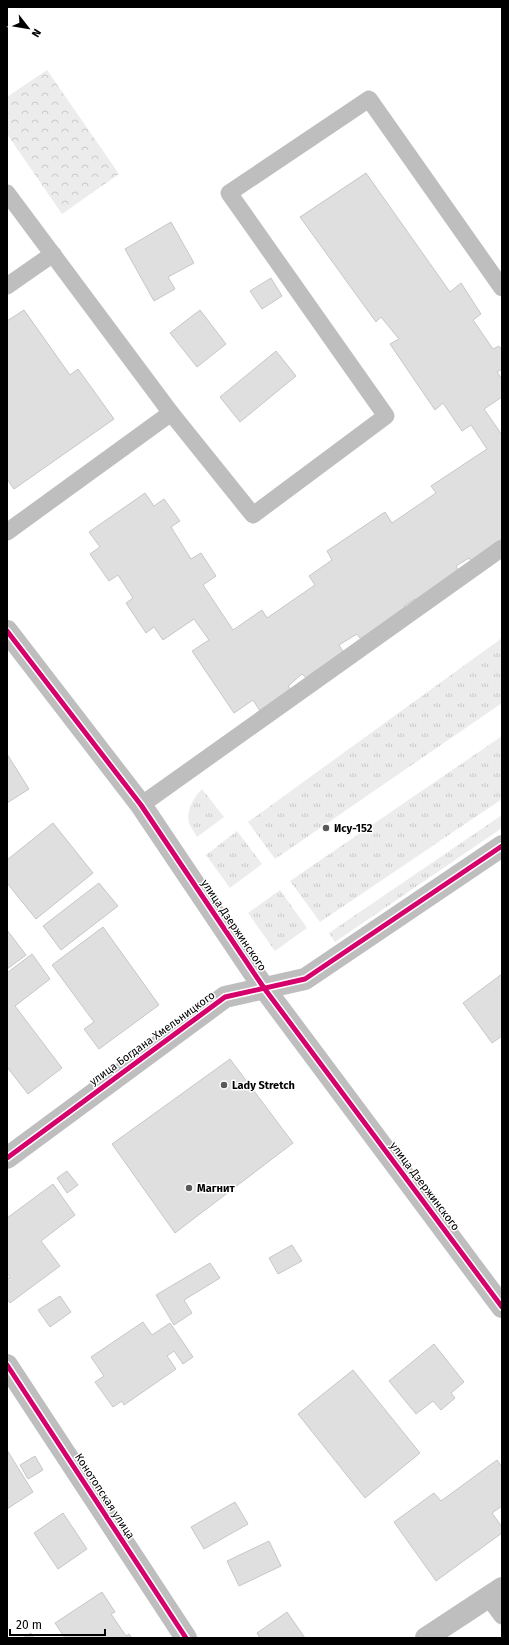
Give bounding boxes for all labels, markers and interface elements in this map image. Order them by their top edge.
north arrow [8,8,48,48]
text: N [29,26,44,39]
place label: Ису-152 [334,822,373,835]
marker: Ису-152 [321,823,331,833]
street label: улица Дзержинского [198,877,269,973]
street label: улица Богдана Хмельницкого [87,989,217,1088]
place label: Lady Stretch [232,1079,295,1092]
marker: Lady Stretch [219,1080,229,1090]
street label: улица Дзержинского [387,1140,462,1233]
place label: Магнит [197,1182,235,1195]
marker: Магнит [184,1183,194,1193]
street label: Конотопская улица [72,1451,137,1542]
scale bar [10,1611,105,1637]
text: 20 m [16,1618,42,1632]

